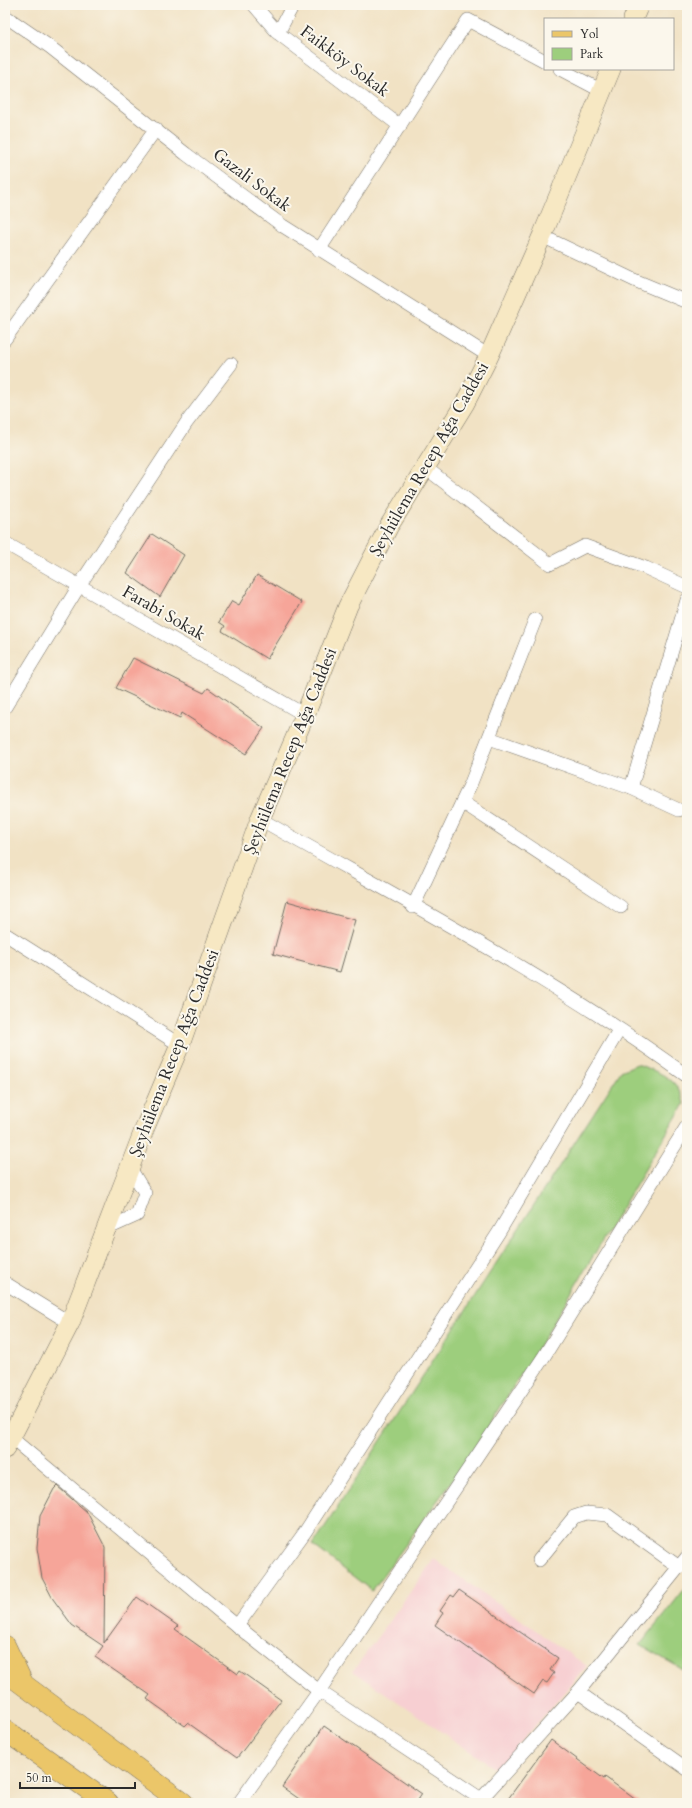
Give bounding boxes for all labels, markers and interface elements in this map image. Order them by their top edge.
legend [544,18,674,70]
street label: Faikköy Sokak [296,20,395,103]
text: Yol [580,26,599,42]
text: Park [580,46,604,62]
street label: Gazali Sokak [208,143,297,218]
street label: Şeyhülema Recep Ağa Caddesi [364,357,494,560]
street label: Farabi Sokak [118,580,210,646]
street label: Şeyhülema Recep Ağa Caddesi [238,644,342,858]
street label: Şeyhülema Recep Ağa Caddesi [124,946,224,1160]
scale bar [20,1764,135,1790]
text: 50 m [26,1770,53,1786]

